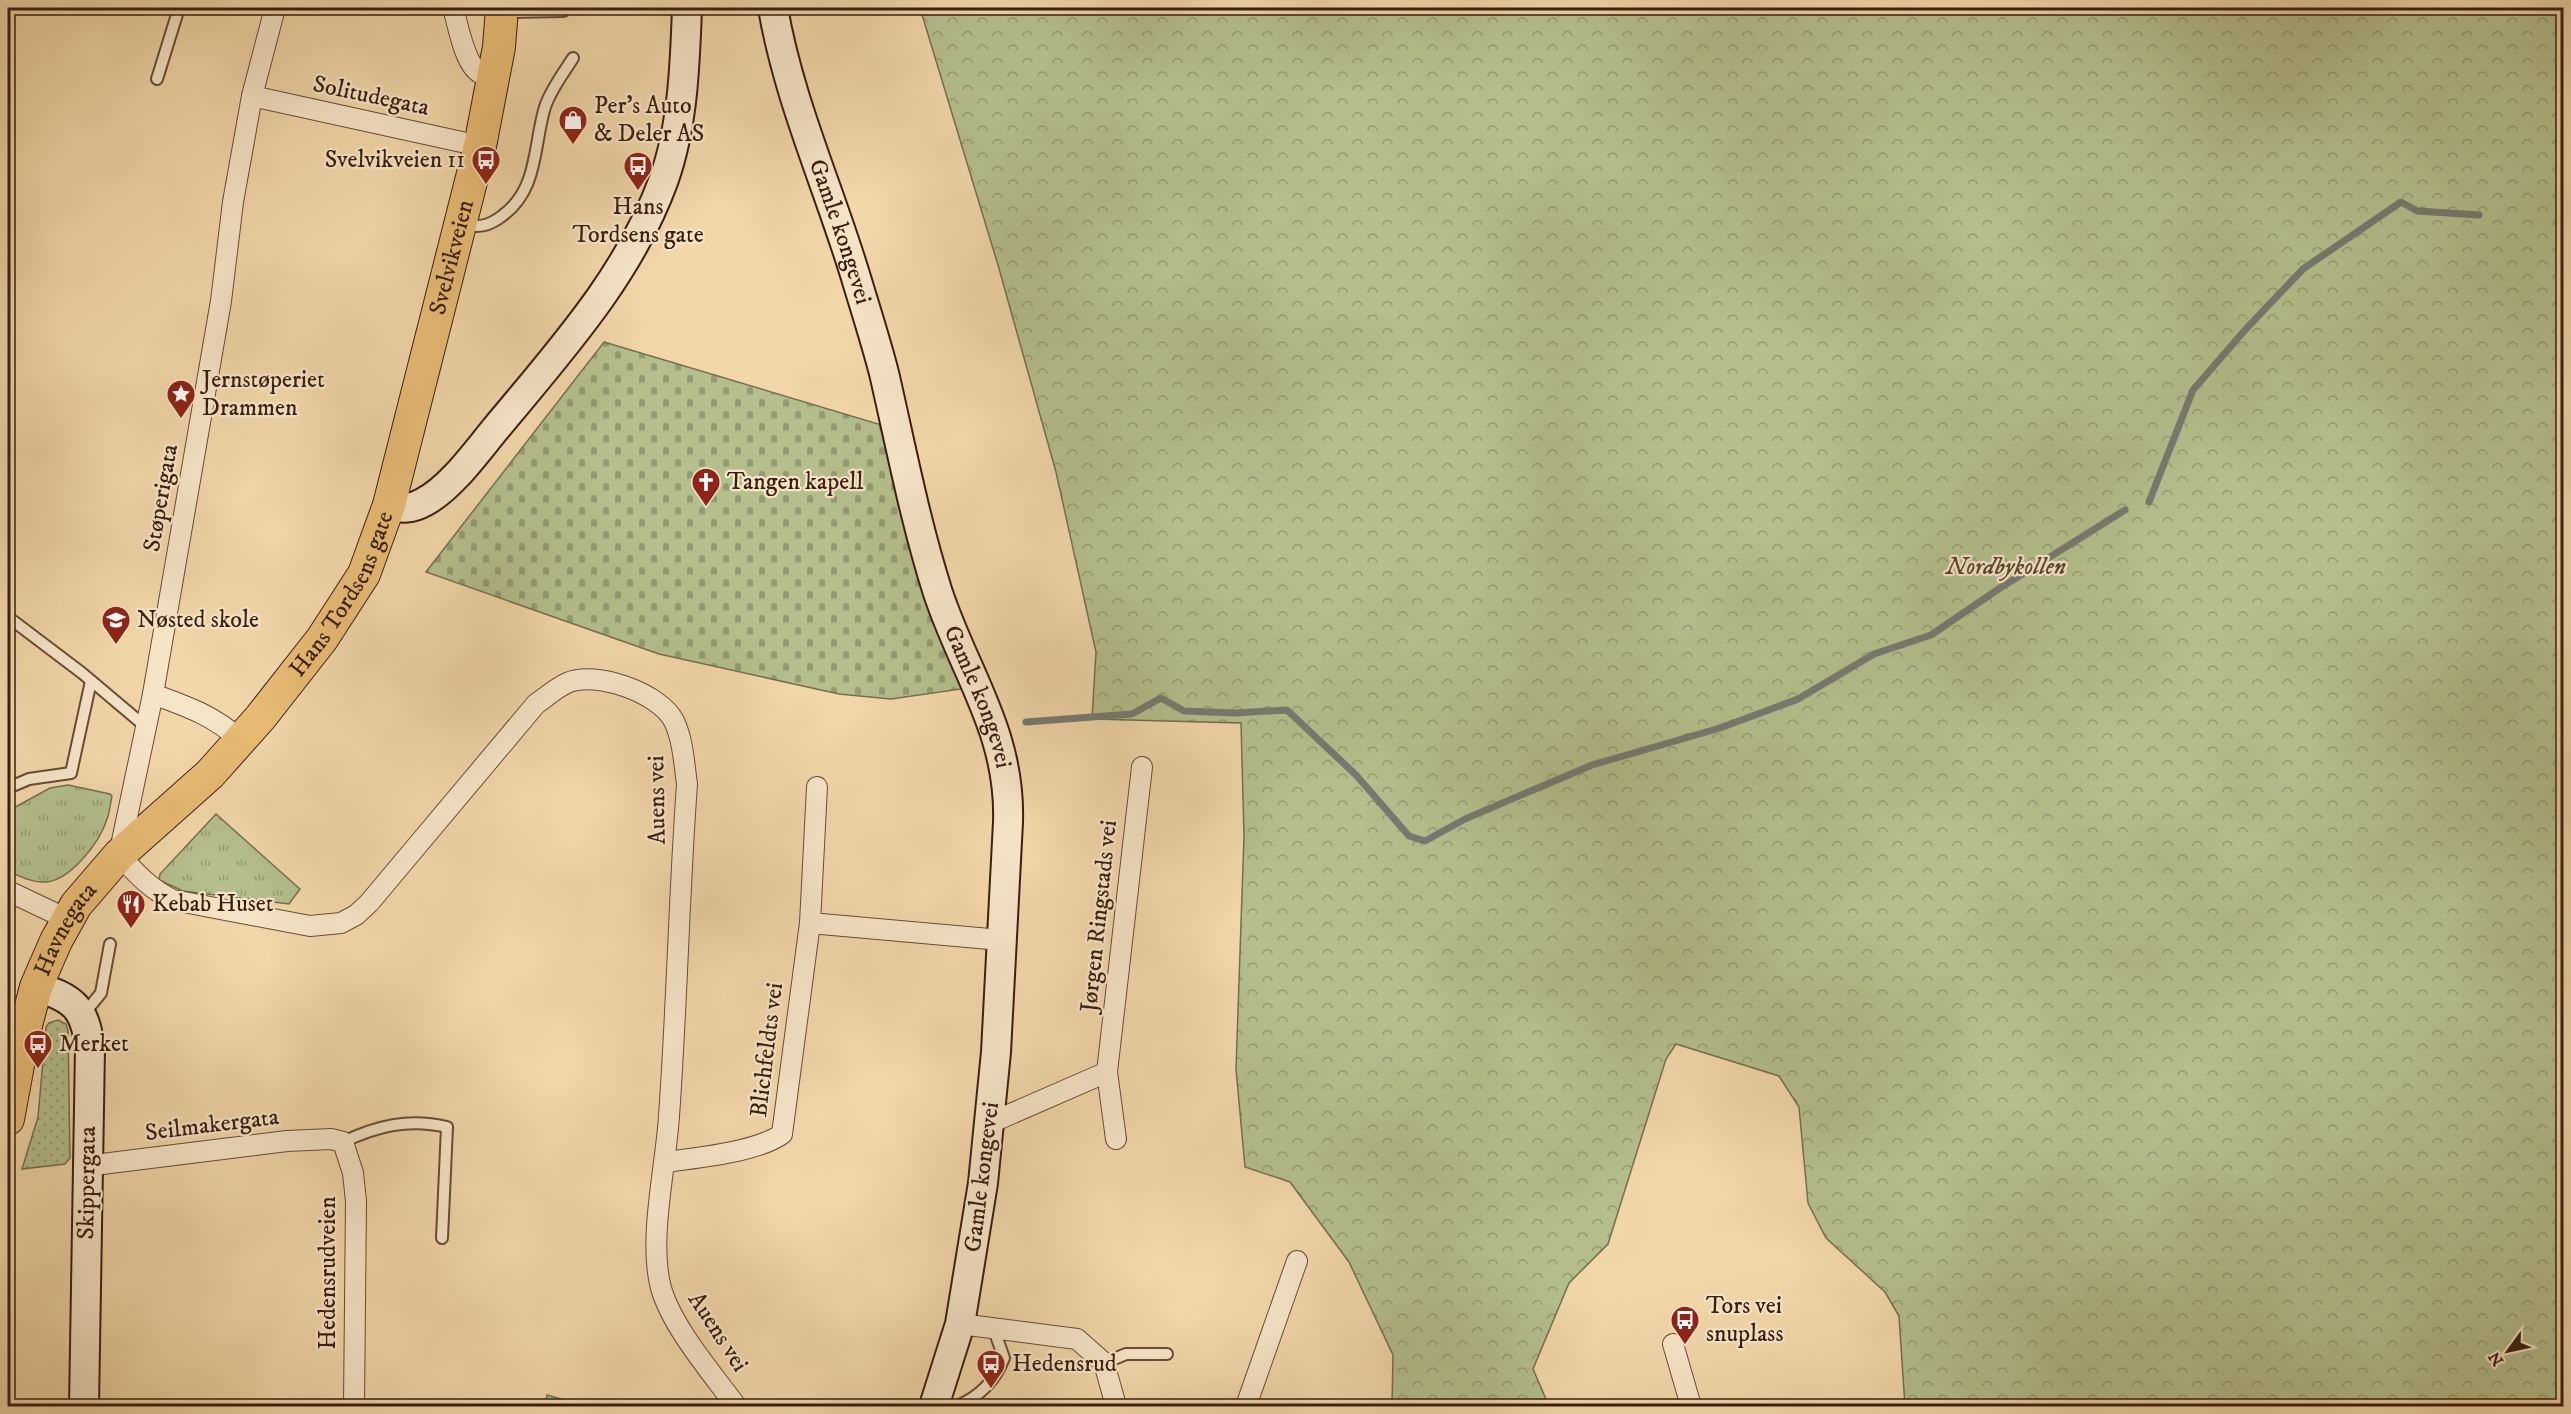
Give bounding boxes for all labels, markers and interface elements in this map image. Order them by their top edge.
street label: Solitudegata [310,69,433,123]
place label: Per's Auto & Deler AS [594,91,704,149]
shop icon: Per's Auto & Deler AS [557,104,589,146]
bus stop icon: Svelvikveien 11 [470,144,502,186]
place label: Svelvikveien 11 [325,145,465,175]
bus stop icon: Hans Tordsens gate [622,150,654,192]
street label: Gamle kongevei [802,155,878,308]
place label: Hans Tordsens gate [572,192,704,250]
street label: Svelvikveien [423,196,481,318]
place label: Jernstøperiet Drammen [200,365,325,423]
place icon: Jernstøperiet Drammen [165,378,197,420]
street label: Støperigata [137,441,185,554]
church icon: Tangen kapell [690,466,722,508]
place label: Tangen kapell [727,467,864,497]
street label: Hans Tordsens gate [283,507,400,683]
park label: Nordbykollen [1944,552,2066,582]
school or university icon: Nøsted skole [100,604,132,646]
place label: Nøsted skole [137,605,259,635]
street label: Gamle kongevei [937,621,1018,771]
street label: Auens vei [641,755,673,845]
street label: Jørgen Ringstads vei [1074,818,1124,1016]
street label: Havnegata [28,876,104,981]
restaurant icon: Kebab Huset [115,888,147,930]
place label: Kebab Huset [152,889,274,919]
street label: Blichfeldts vei [744,981,790,1119]
bus stop icon: Merket [22,1028,54,1070]
place label: Merket [59,1029,129,1059]
street label: Gamle kongevei [958,1100,1006,1254]
street label: Seilmakergata [143,1102,281,1148]
street label: Skippergata [71,1125,103,1240]
street label: Hedensrudveien [313,1196,343,1350]
street label: Auens vei [681,1286,755,1378]
place label: Tors vei snuplass [1706,1291,1783,1349]
bus stop icon: Tors vei snuplass [1669,1304,1701,1346]
north arrow [2478,1321,2538,1381]
bus stop icon: Hedensrud [975,1348,1007,1390]
text: N [2484,1348,2508,1370]
place label: Hedensrud [1012,1349,1117,1379]

